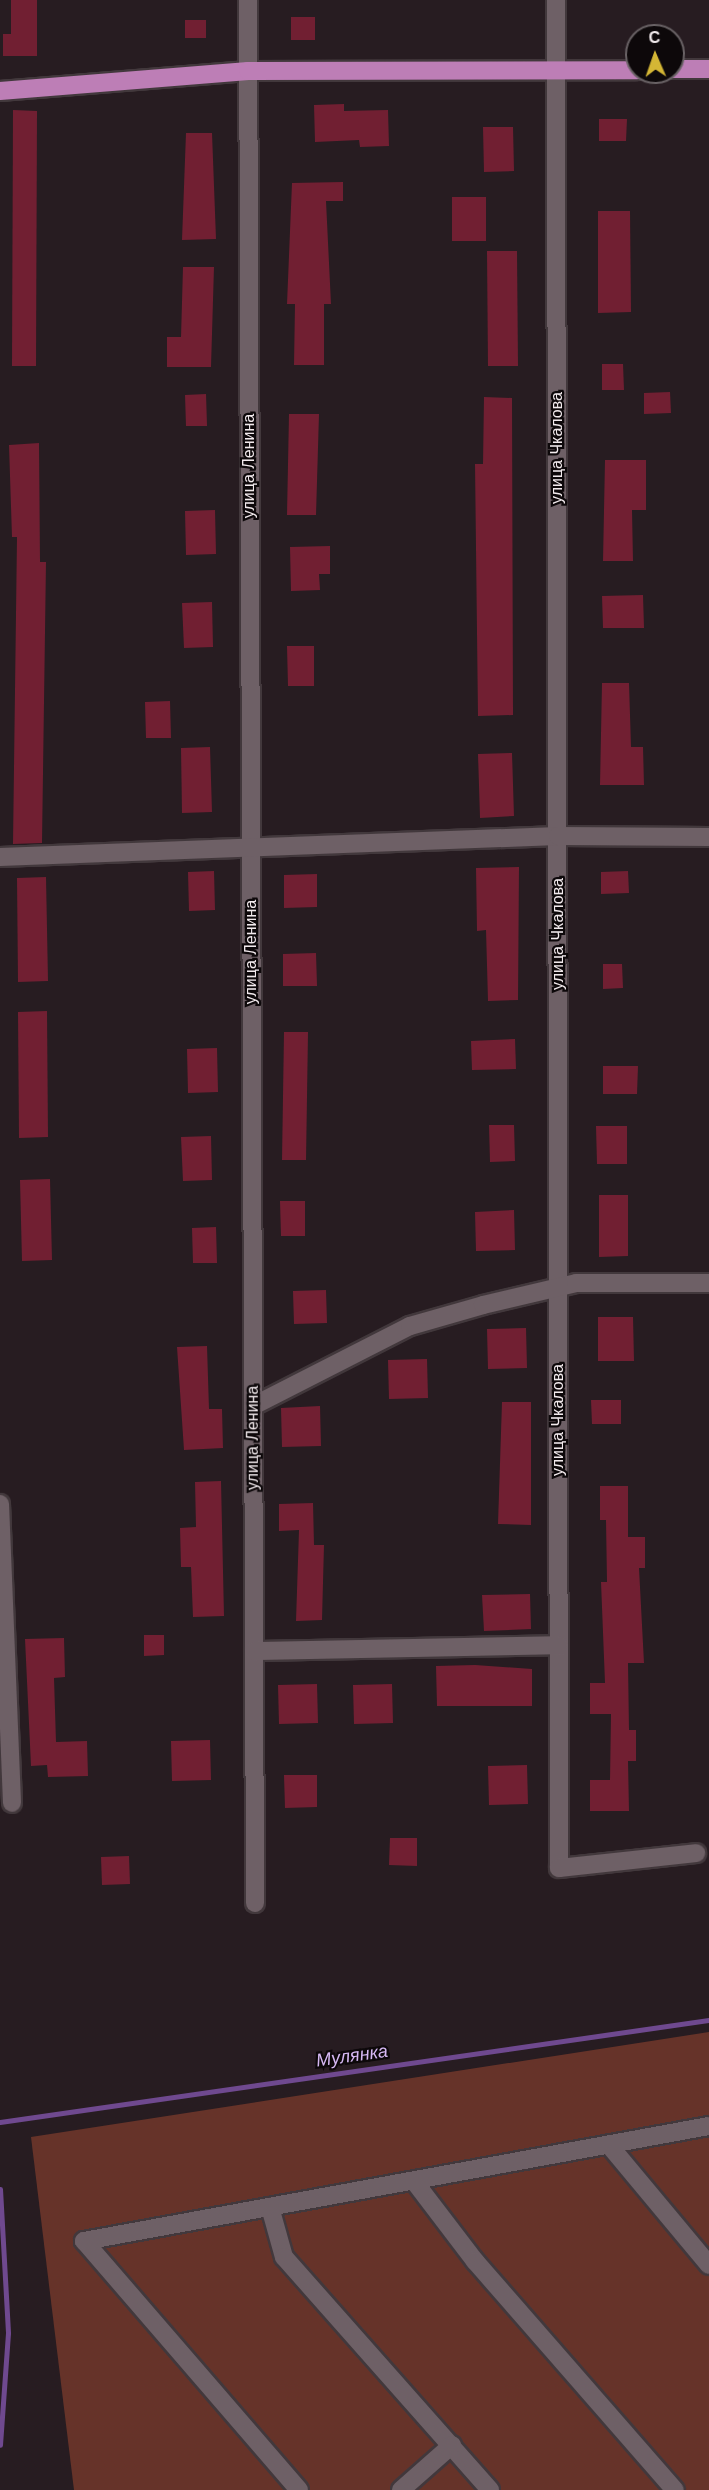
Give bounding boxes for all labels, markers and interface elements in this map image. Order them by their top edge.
north arrow [625,24,685,84]
text: С [648,28,661,47]
street label: улица Чкалова [547,392,567,504]
street label: улица Ленина [239,414,259,518]
street label: улица Чкалова [548,878,568,990]
street label: улица Ленина [241,900,261,1004]
street label: улица Чкалова [548,1364,568,1476]
street label: улица Ленина [243,1386,263,1490]
water label: Мулянка [315,2040,389,2072]

